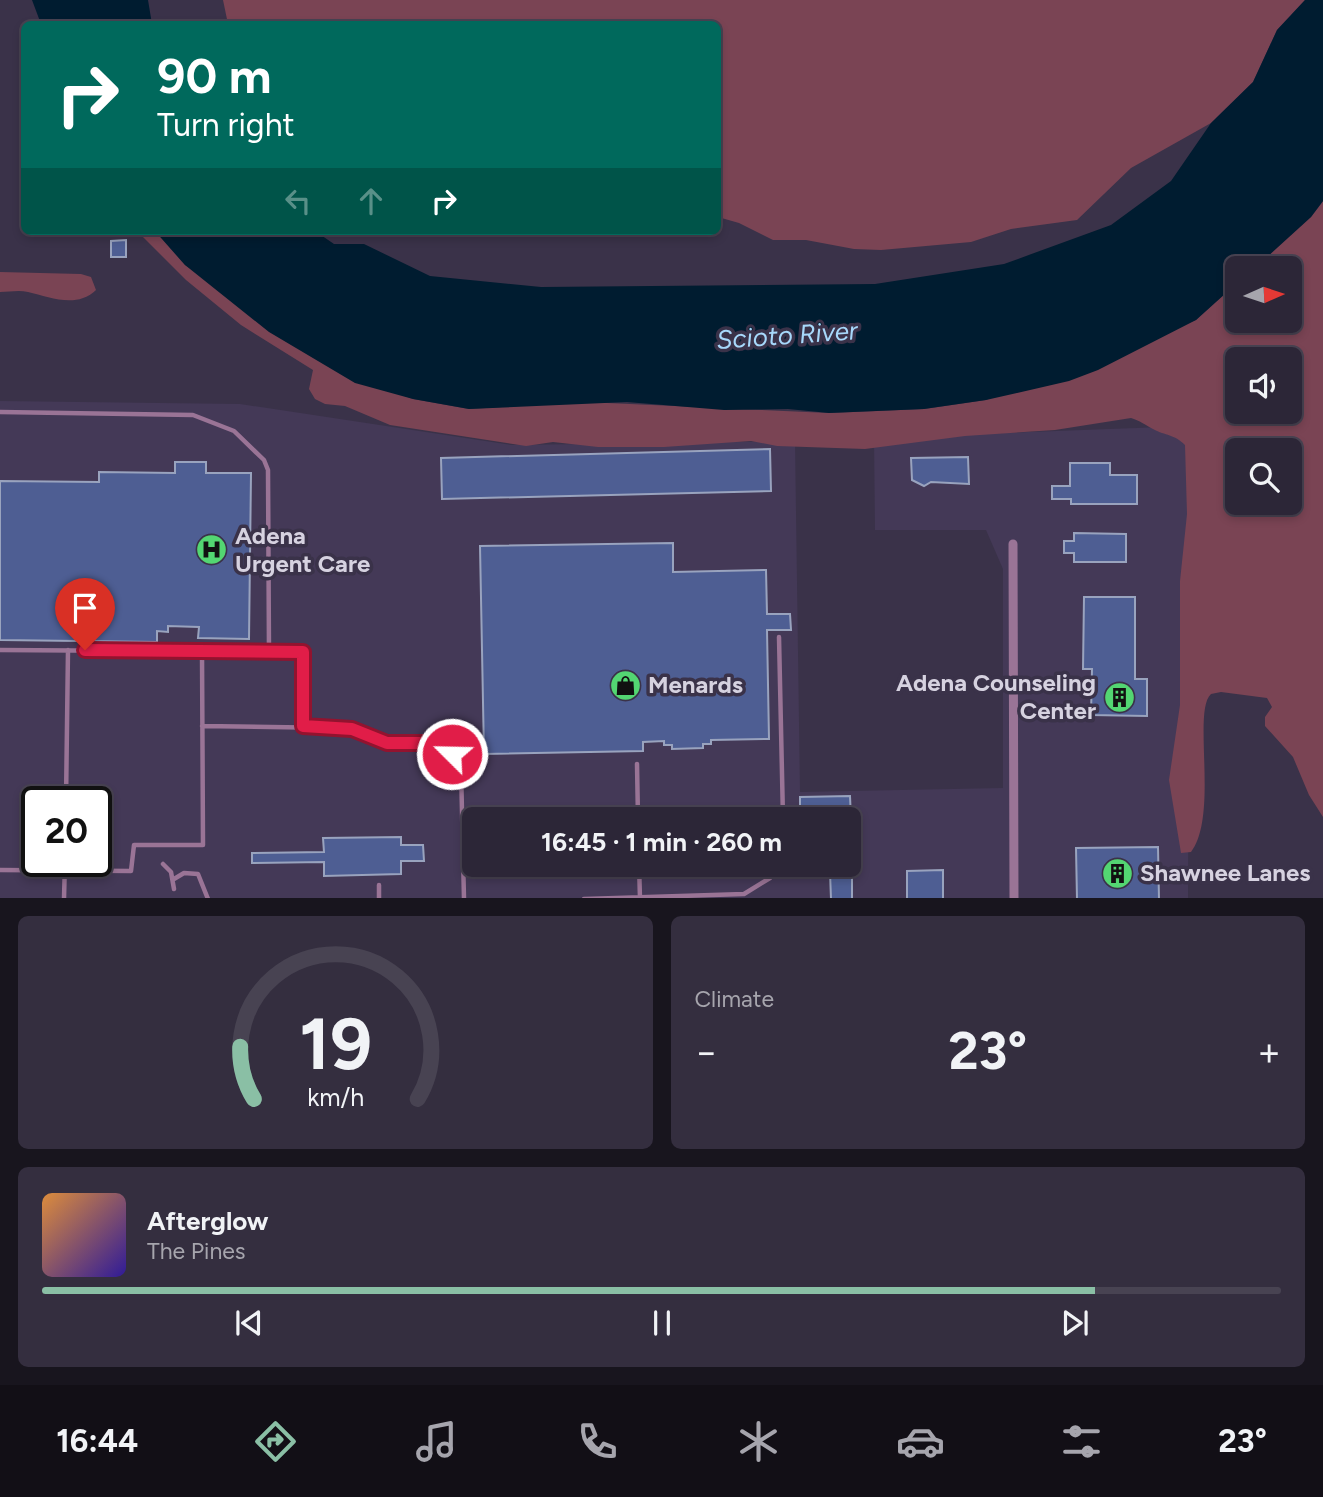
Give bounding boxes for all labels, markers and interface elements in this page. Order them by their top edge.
text: 90 m [157,46,272,105]
icon: right [42,49,133,140]
text: Turn right [157,106,295,144]
icon: left [279,182,317,220]
icon: ahead [352,182,390,220]
icon: right [425,182,463,220]
north arrow [1225,256,1302,332]
map controls [1225,256,1302,515]
water label: Scioto River [715,314,860,356]
button: sound [1225,347,1302,424]
button: search [1225,438,1302,515]
place label: Adena Urgent Care [235,521,370,578]
hospital icon: Adena Urgent Care [195,533,229,567]
pin [55,578,115,650]
icon: arrive [66,589,104,627]
shop icon: Menards [608,668,642,702]
place label: Adena Counseling Center [896,668,1096,725]
place label: Menards [648,670,743,699]
building icon: Adena Counseling Center [1102,680,1136,714]
position arrow [415,717,489,791]
speed limit sign: 20 [21,786,112,877]
text: 16:45 · 1 min · 260 m [541,826,782,858]
building icon: Shawnee Lanes [1100,856,1134,890]
place label: Shawnee Lanes [1140,858,1310,887]
text: Climate [695,985,774,1013]
text: 19 [299,1000,372,1087]
text: 23° [948,1020,1027,1082]
text: − [695,1029,718,1075]
text: + [1257,1029,1281,1075]
text: km/h [307,1081,364,1111]
text: Afterglow [147,1205,269,1237]
text: The Pines [147,1237,246,1265]
icon: previous [230,1304,268,1342]
icon: pause [643,1304,681,1342]
icon: next [1056,1304,1094,1342]
icon: directions [251,1417,300,1466]
icon: music [412,1417,461,1466]
icon: phone [573,1417,622,1466]
icon: climate [734,1417,783,1466]
icon: car [896,1417,945,1466]
icon: filters [1057,1417,1106,1466]
text: 16:44 [56,1422,138,1460]
text: 23° [1218,1422,1267,1460]

